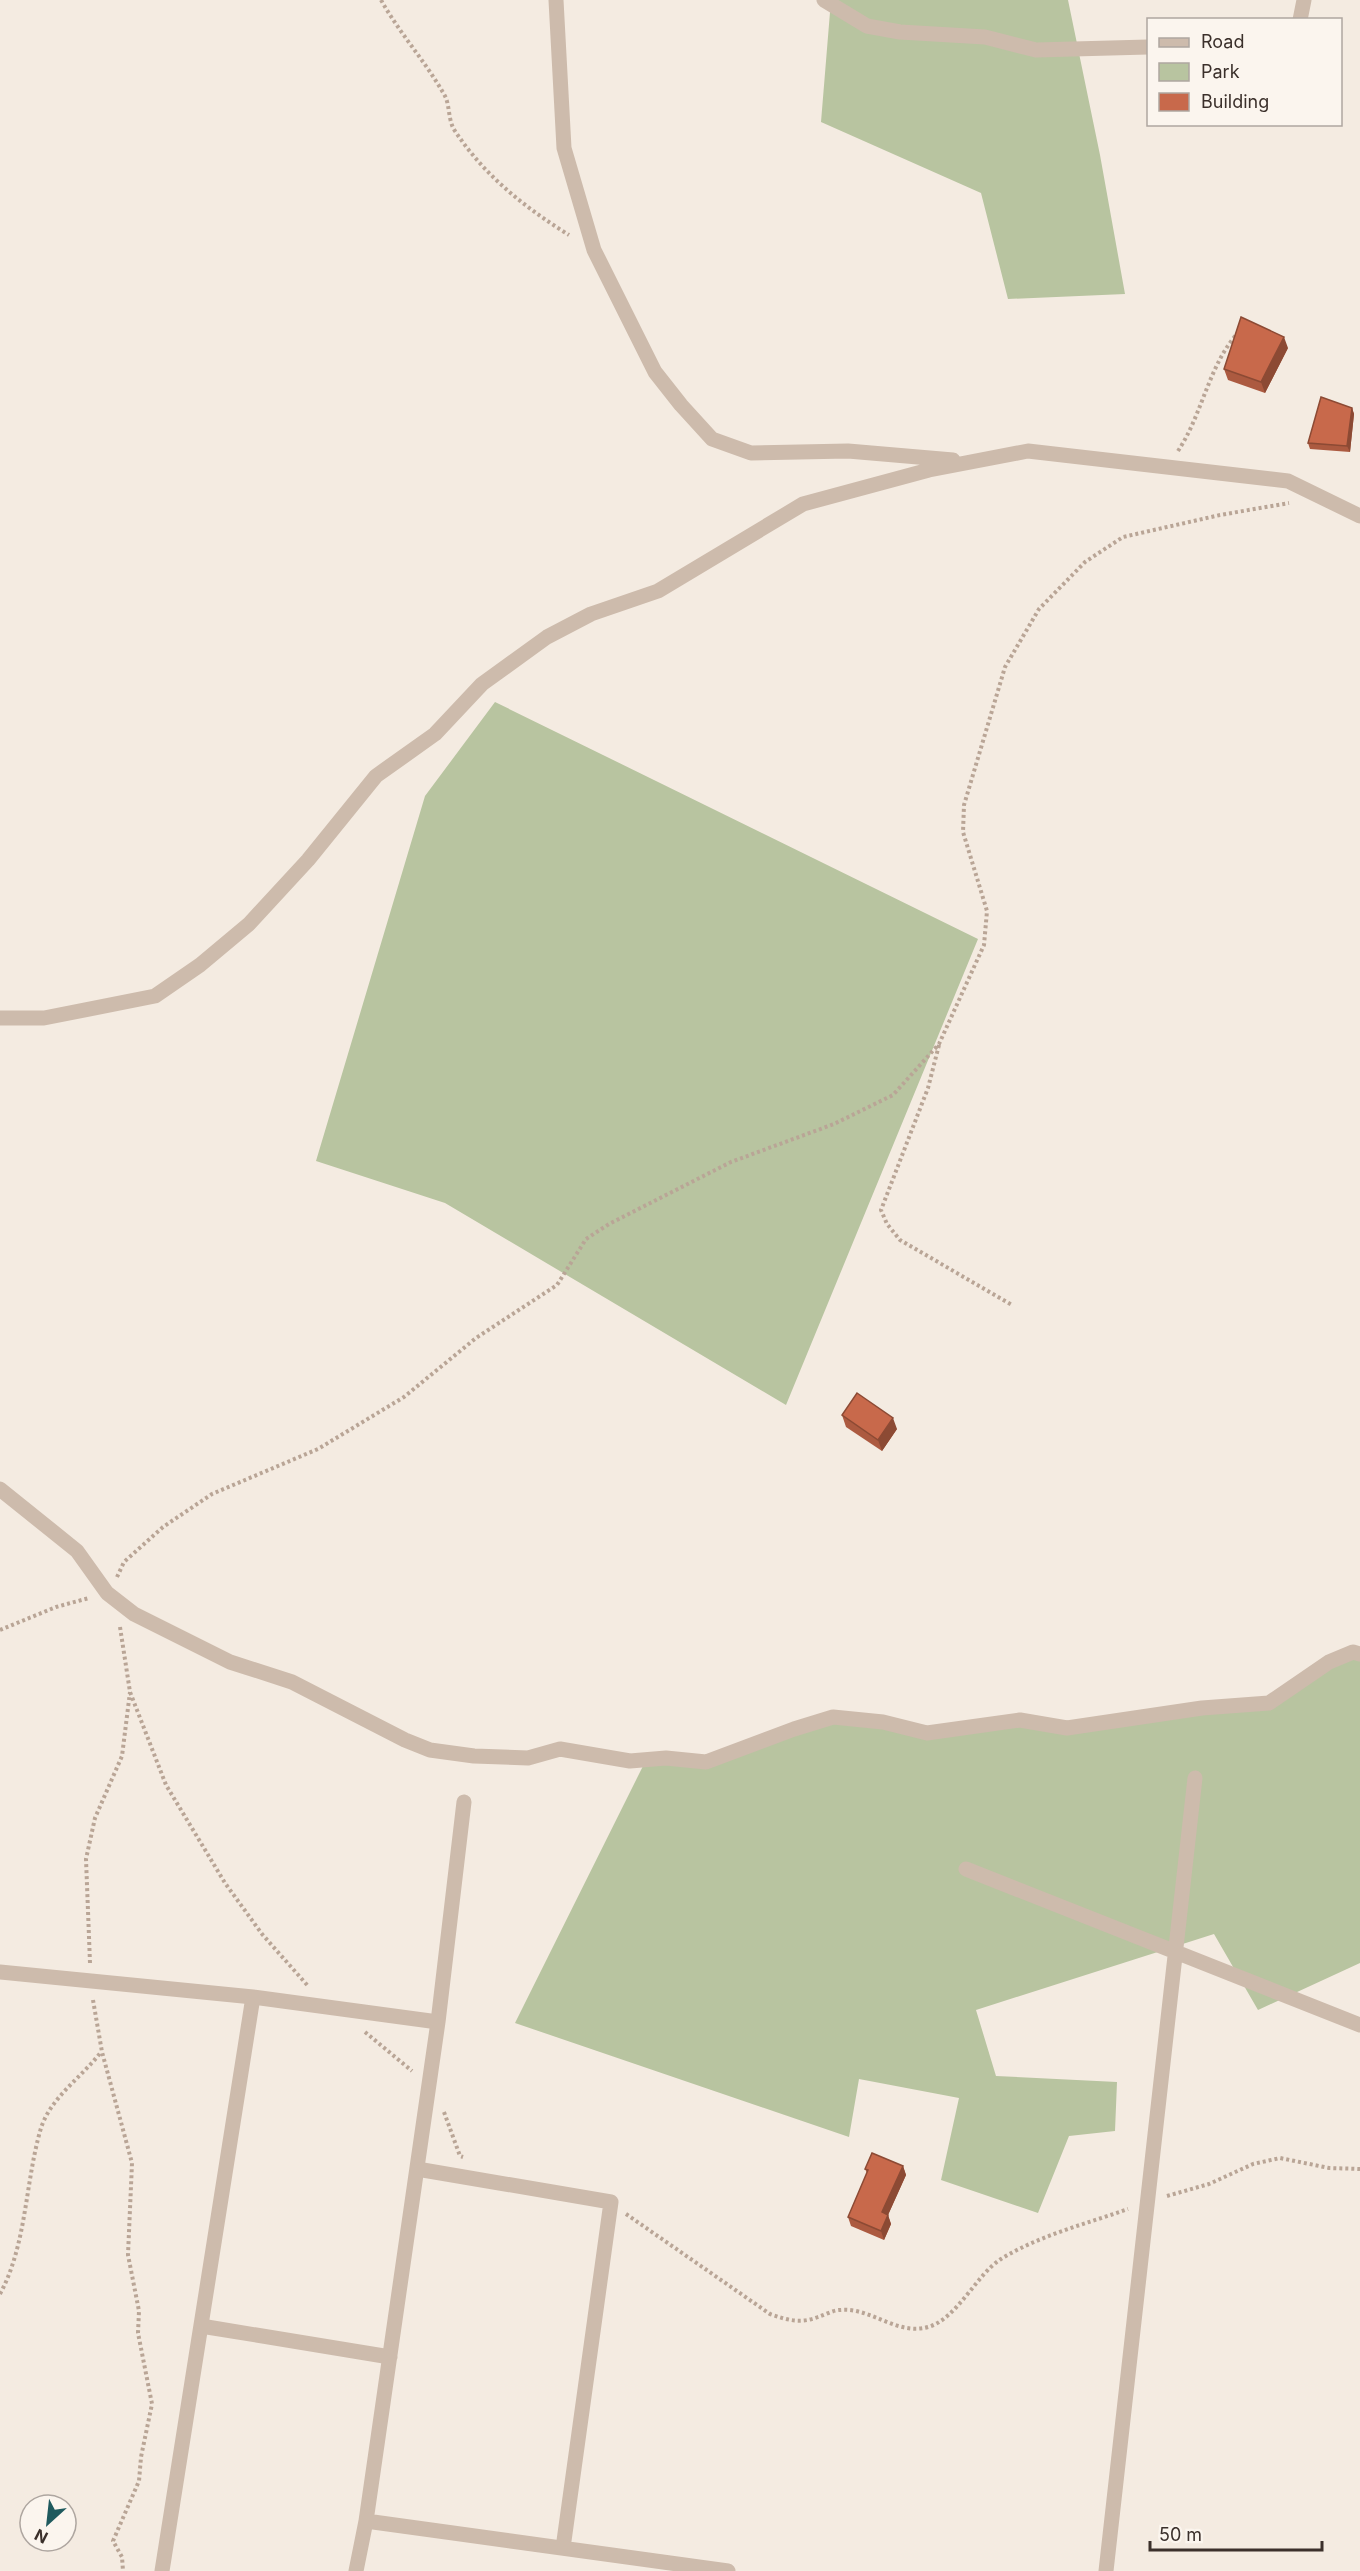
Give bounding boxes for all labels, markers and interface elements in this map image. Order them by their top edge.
legend [1147,18,1342,126]
text: Road [1201,31,1244,52]
text: Park [1201,61,1240,82]
text: Building [1201,91,1269,112]
north arrow [18,2493,78,2553]
scale bar [1150,2514,1322,2552]
text: 50 m [1159,2524,1202,2545]
text: N [31,2525,51,2548]

